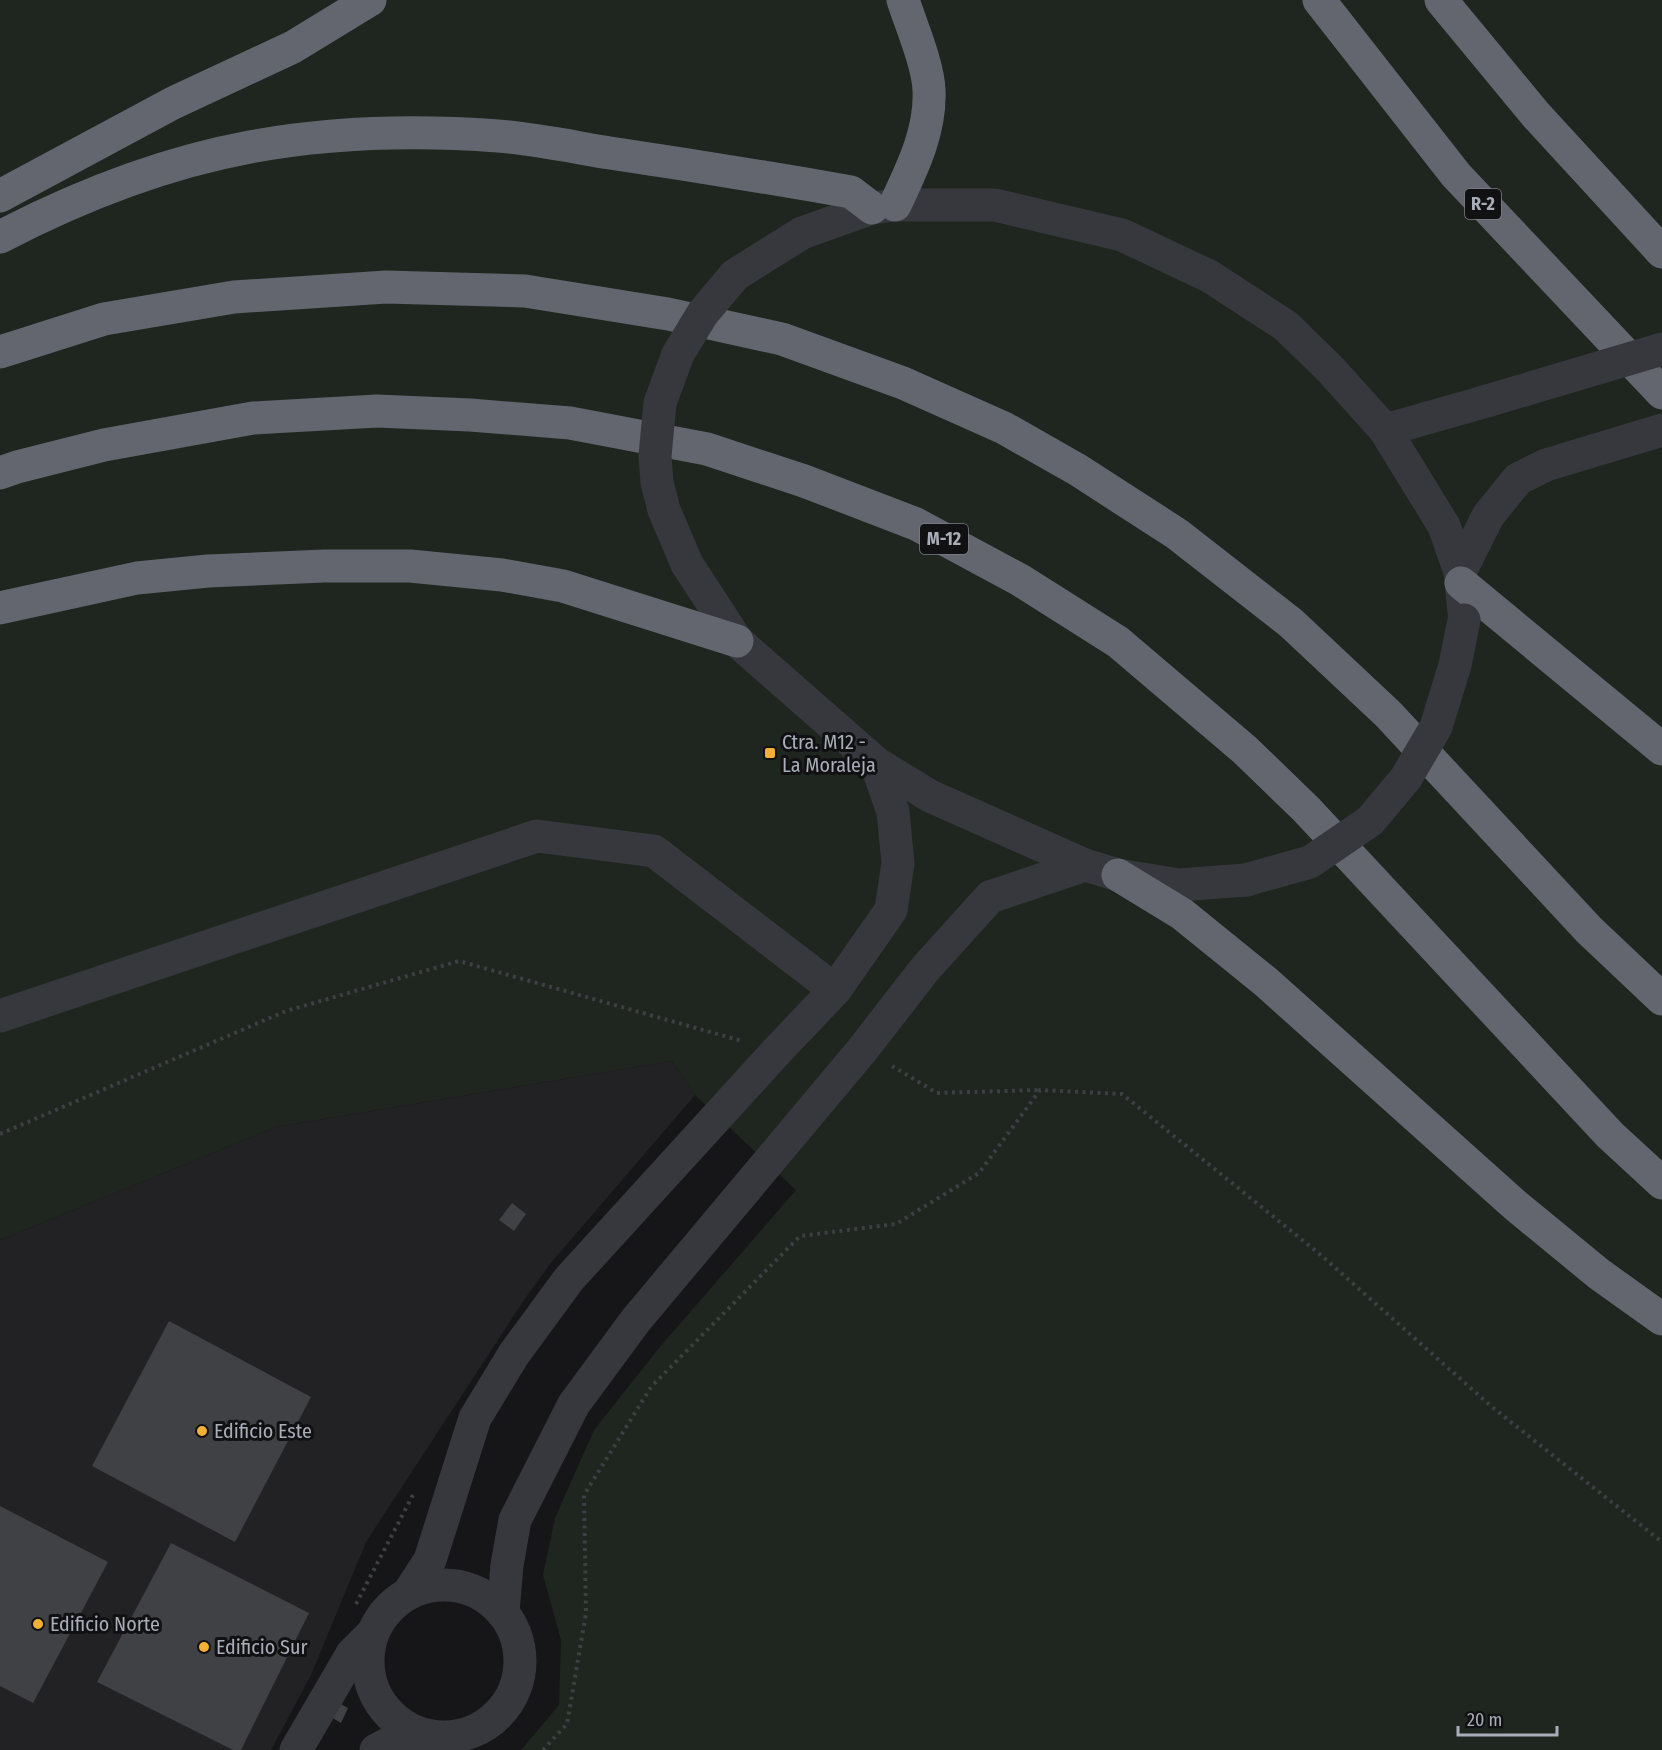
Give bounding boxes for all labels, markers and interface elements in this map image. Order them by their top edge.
road number: R-2 [1465,189,1501,219]
road number: M-12 [920,524,968,554]
place label: Ctra. M12 - La Moraleja [782,730,876,777]
marker: Ctra. M12 - La Moraleja [763,746,777,760]
place label: Edificio Este [214,1419,312,1443]
marker: Edificio Este [195,1424,209,1438]
place label: Edificio Norte [50,1612,160,1636]
marker: Edificio Norte [31,1617,45,1631]
place label: Edificio Sur [216,1635,307,1659]
marker: Edificio Sur [197,1640,211,1654]
scale bar [1458,1699,1557,1737]
text: 20 m [1467,1709,1502,1731]

